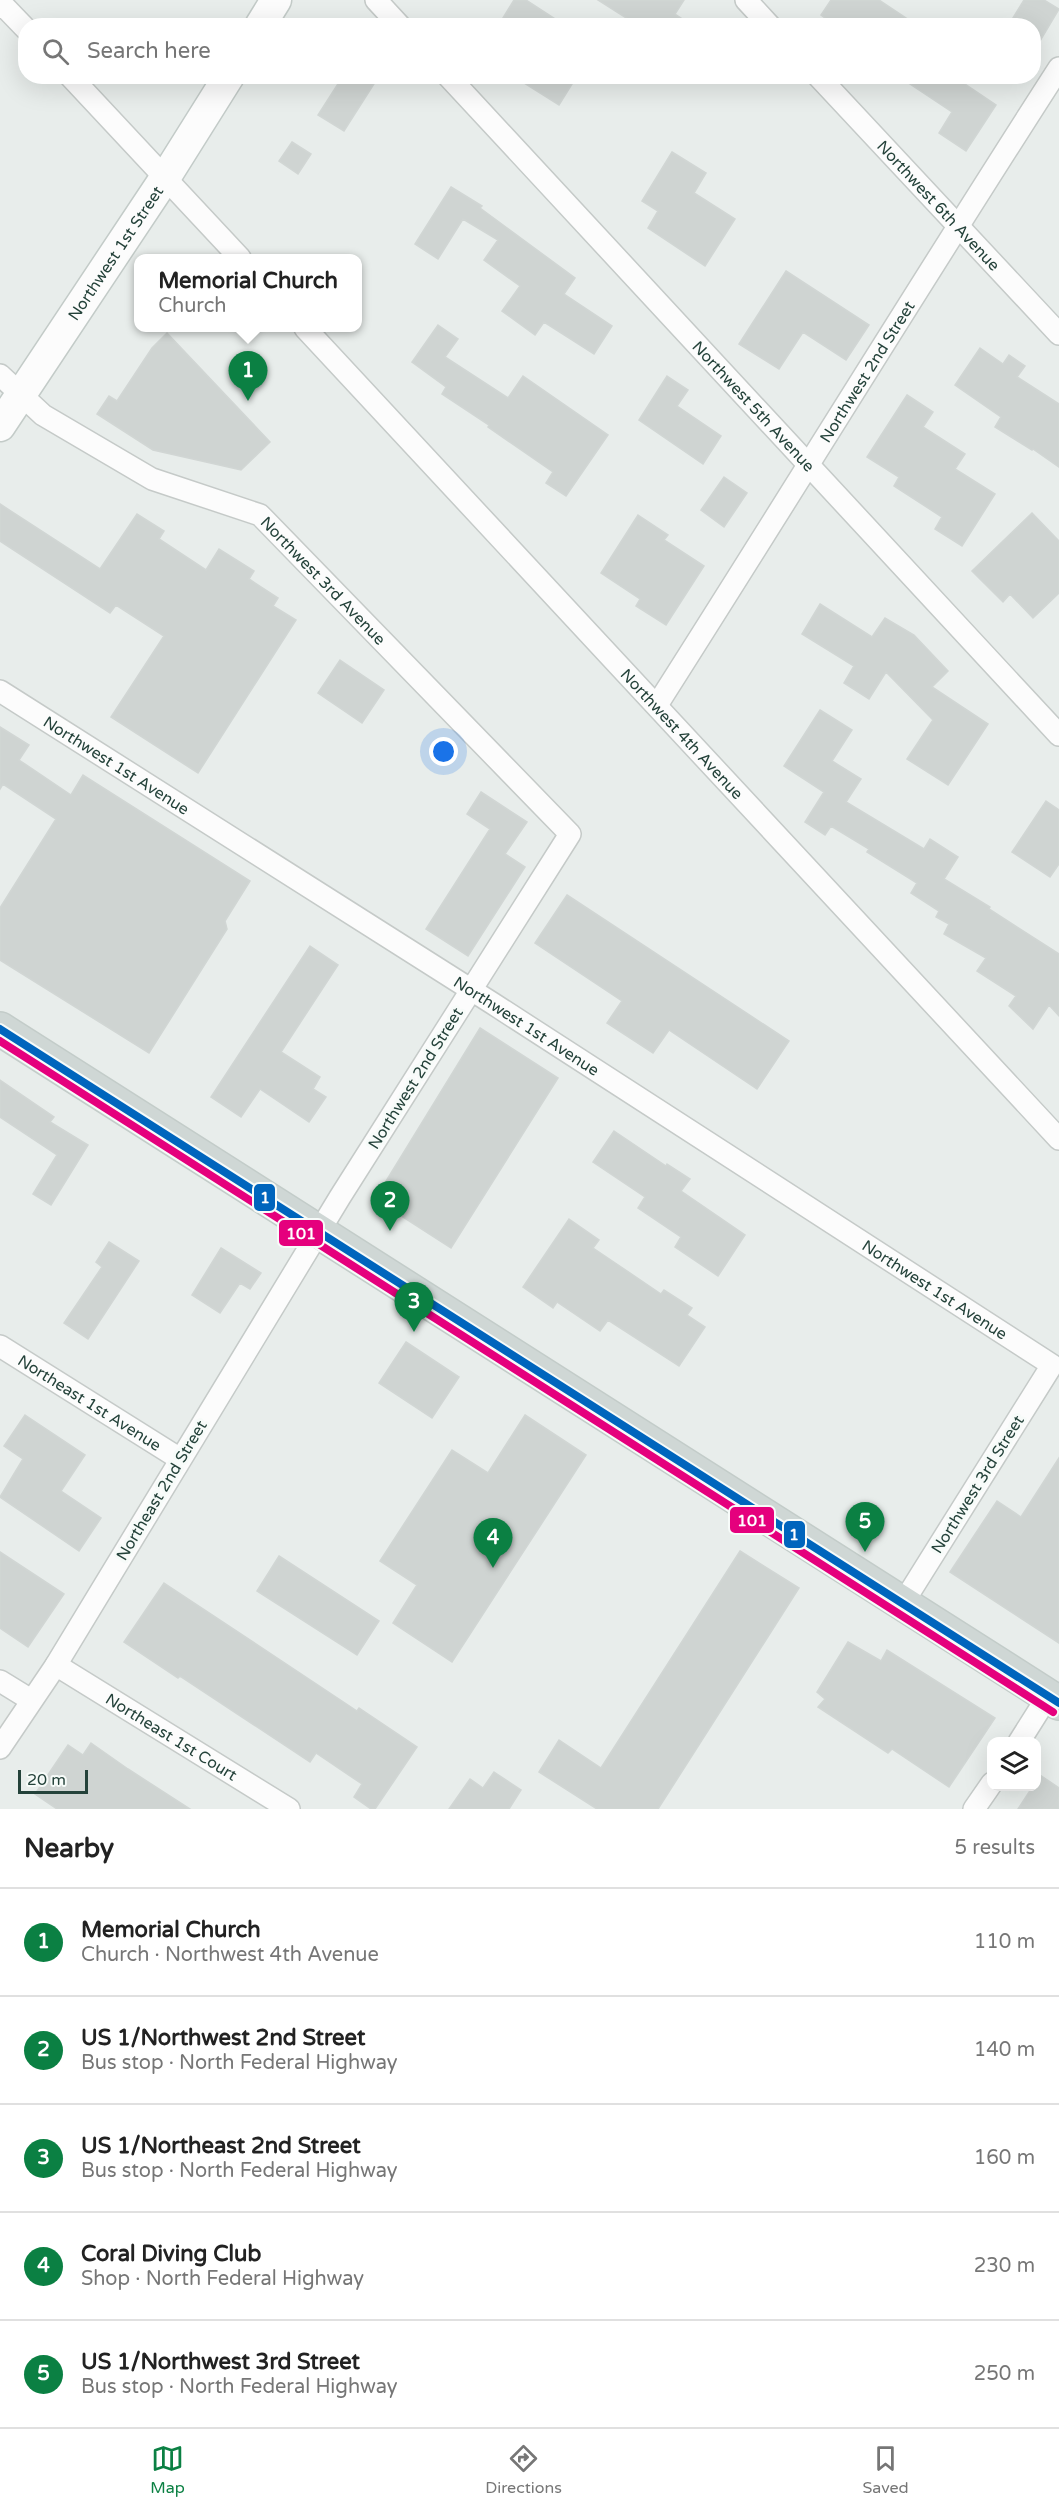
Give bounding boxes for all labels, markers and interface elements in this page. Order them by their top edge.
search box [18,18,1041,84]
icon: search [39,35,72,68]
text: Search here [87,38,211,64]
street label: Northwest 6th Avenue [872,137,1004,275]
street label: Northwest 1st Street [64,182,168,325]
popup [134,254,362,332]
text: Memorial Church [158,268,338,294]
text: Church [158,294,227,318]
street label: Northwest 2nd Street [816,297,920,447]
street label: Northwest 5th Avenue [688,337,819,476]
pin: 1 [228,352,268,401]
street label: Northwest 3rd Avenue [256,513,390,649]
street label: Northwest 4th Avenue [616,665,747,804]
street label: Northwest 1st Avenue [39,712,193,819]
your location [429,737,458,766]
street label: Northwest 1st Avenue [450,972,603,1081]
street label: Northwest 2nd Street [364,1004,468,1153]
pin: 2 [370,1182,410,1231]
line badge: 1 [253,1183,276,1212]
text: 1 [260,1188,270,1208]
line badge: 101 [278,1219,324,1247]
text: 101 [286,1224,316,1244]
street label: Northwest 1st Avenue [858,1236,1011,1344]
pin: 3 [394,1282,434,1332]
street label: Northeast 1st Avenue [14,1351,165,1456]
street label: Northwest 3rd Street [927,1412,1029,1558]
street label: Northeast 2nd Street [112,1417,212,1564]
pin: 5 [846,1502,884,1552]
line badge: 101 [729,1506,775,1534]
text: 101 [737,1511,767,1531]
pin: 4 [474,1518,512,1568]
line badge: 1 [783,1520,806,1549]
text: 1 [789,1525,799,1545]
street label: Northeast 1st Court [102,1689,241,1786]
map controls [987,1737,1041,1791]
button: layers [987,1737,1041,1791]
scale bar [18,1767,88,1794]
text: 20 m [27,1770,66,1790]
text: Nearby [24,1833,114,1864]
text: 5 results [955,1836,1035,1860]
text: Memorial Church [81,1917,261,1943]
text: 1 [37,1930,50,1954]
text: 110 m [974,1930,1035,1954]
text: Church · Northwest 4th Avenue [81,1943,379,1967]
text: US 1/Northwest 2nd Street [81,2025,365,2051]
text: 2 [37,2038,50,2062]
text: 140 m [974,2038,1035,2062]
text: Bus stop · North Federal Highway [81,2051,397,2075]
text: US 1/Northeast 2nd Street [81,2133,361,2159]
text: 3 [37,2146,50,2170]
text: 160 m [974,2146,1035,2170]
text: Bus stop · North Federal Highway [81,2159,397,2183]
text: Coral Diving Club [81,2241,261,2267]
text: 4 [37,2254,50,2278]
text: 230 m [974,2254,1035,2278]
text: Shop · North Federal Highway [81,2267,364,2291]
text: US 1/Northwest 3rd Street [81,2349,360,2375]
text: 5 [37,2362,50,2386]
text: 250 m [974,2362,1035,2386]
text: Bus stop · North Federal Highway [81,2375,397,2399]
tab: Map [150,2442,185,2498]
tab: Directions [485,2442,562,2498]
tab: Saved [862,2442,909,2498]

